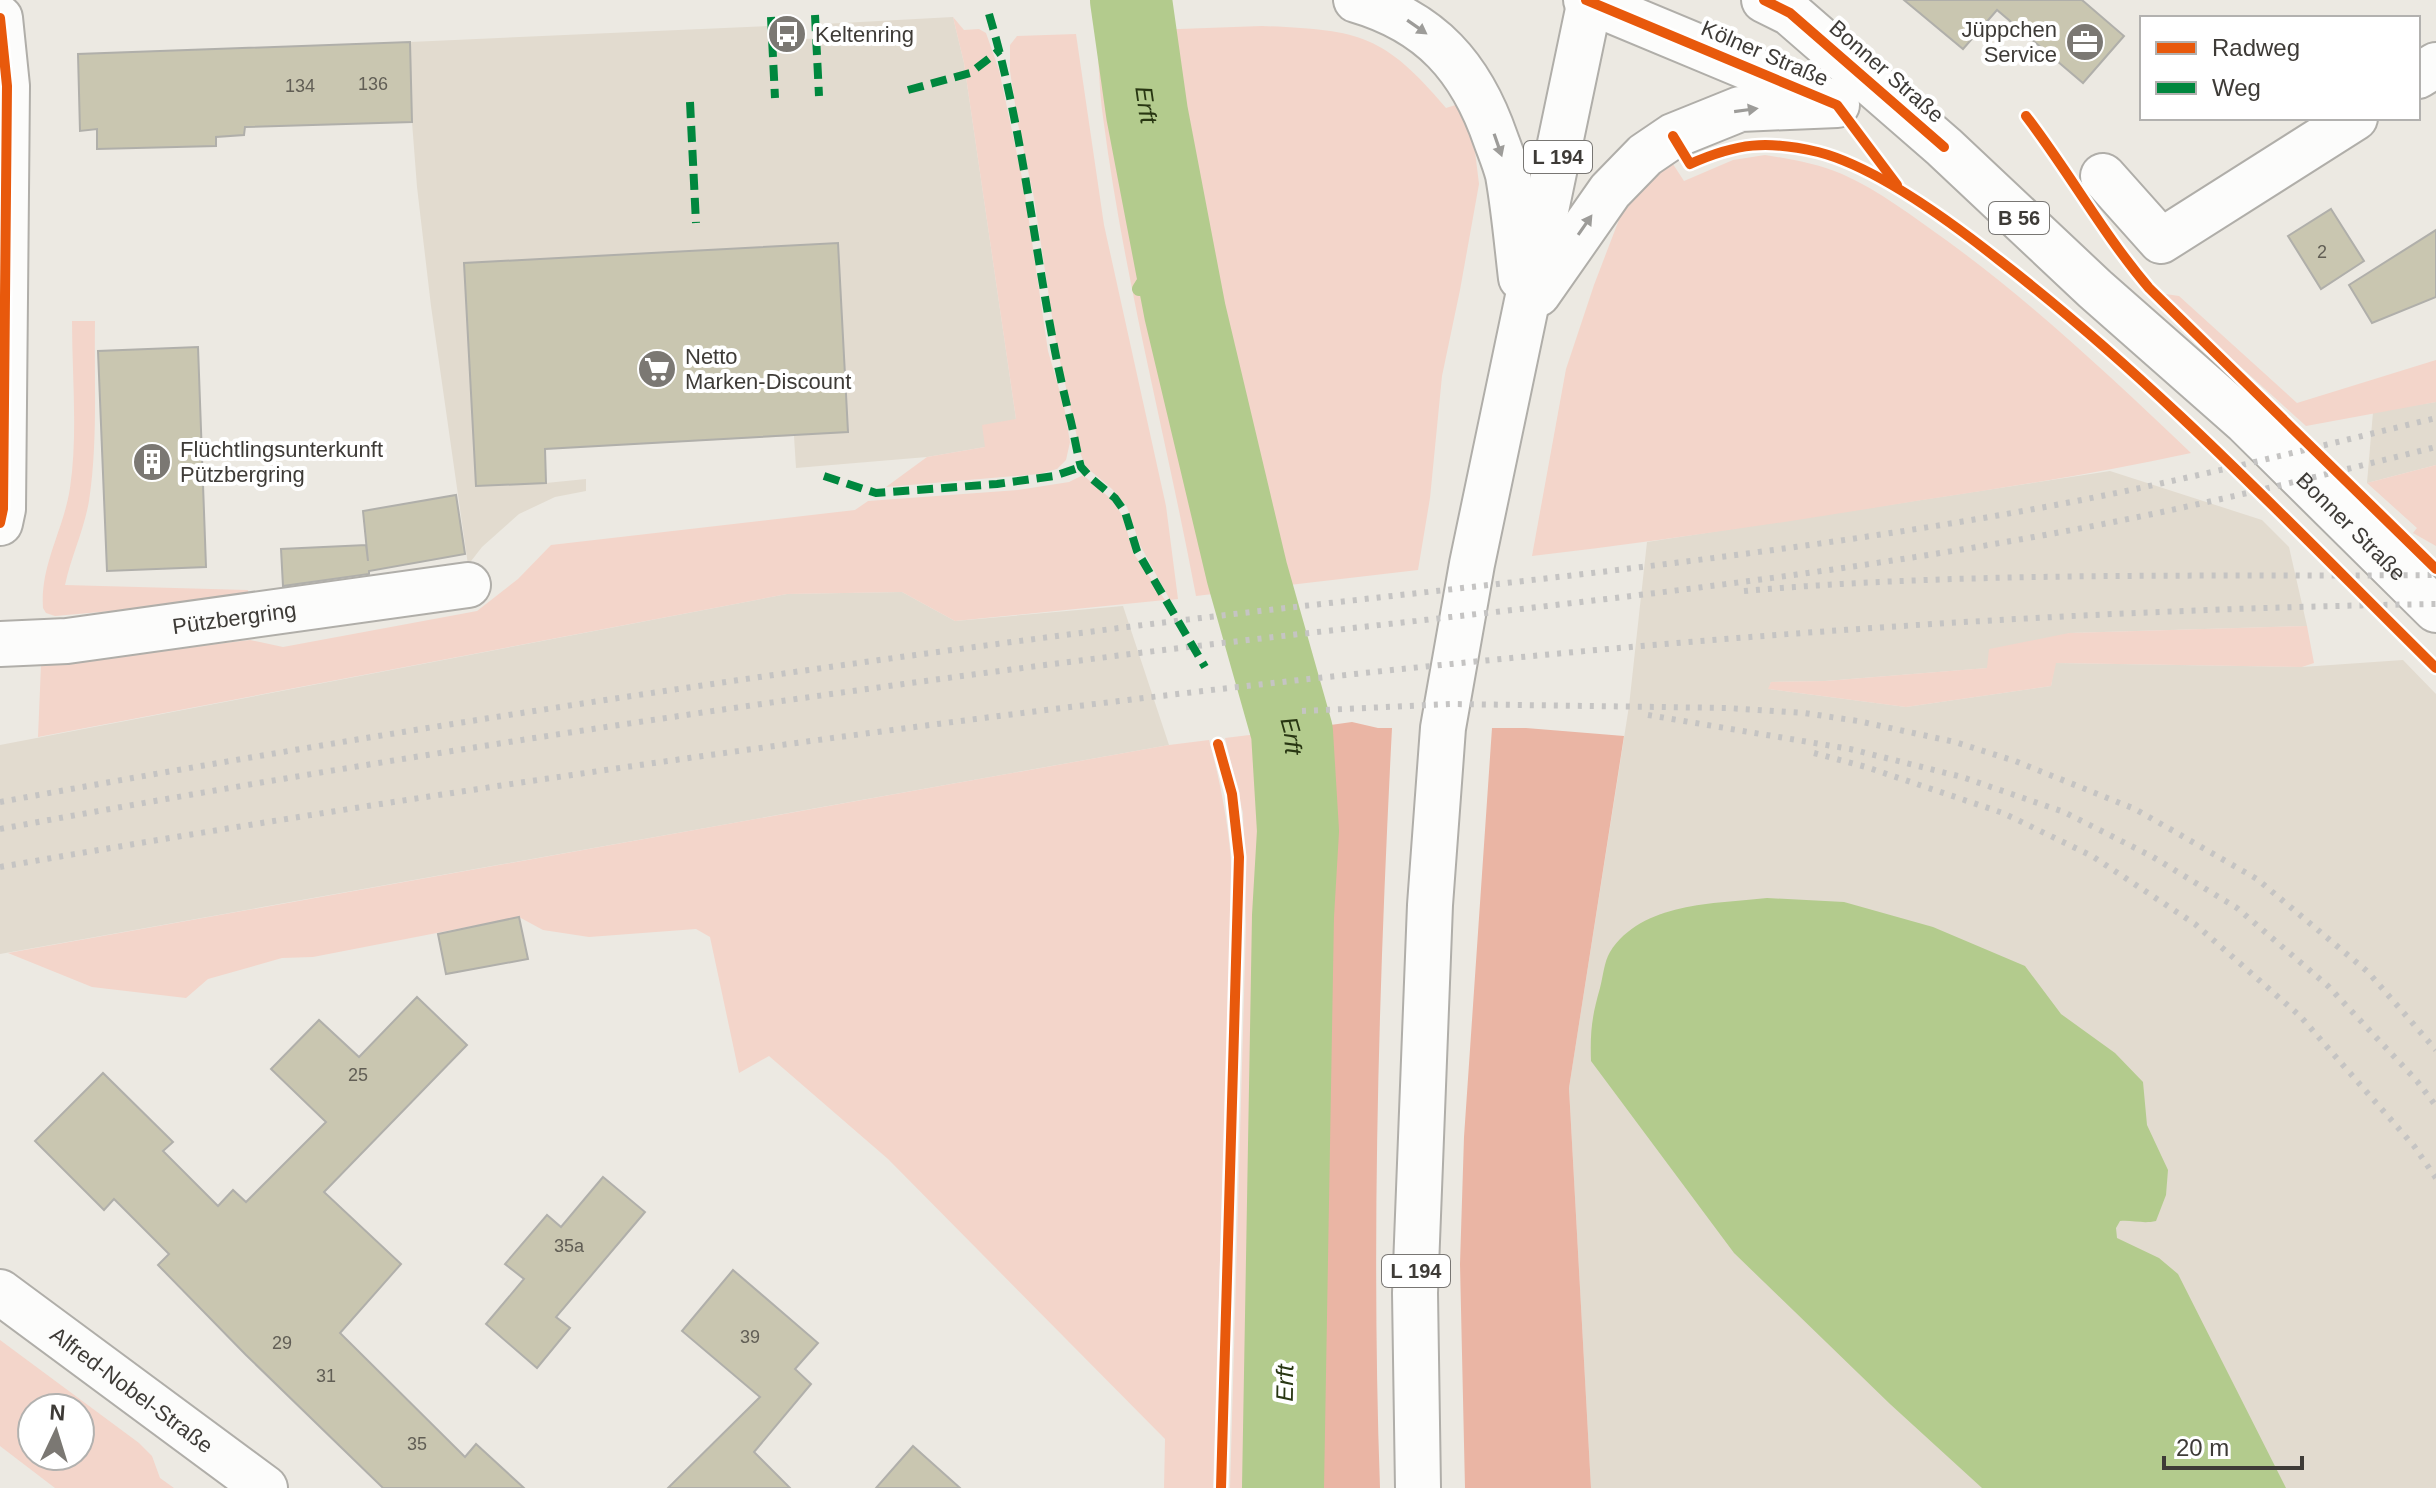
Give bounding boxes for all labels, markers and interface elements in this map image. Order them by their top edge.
bus stop icon: Keltenring [766,13,808,55]
street label: Kölner Straße [1697,15,1832,91]
street label: Bonner Straße [1824,15,1949,128]
legend [2140,16,2420,120]
place label: Jüppchen Service [1962,17,2057,67]
one-way arrow [1407,19,1428,35]
office icon: Jüppchen Service [2064,21,2106,63]
place label: Keltenring [815,22,914,47]
text: Radweg [2212,34,2300,61]
house number: 136 [358,74,388,94]
text: Weg [2212,74,2261,101]
house number: 134 [285,76,315,96]
water label: Erft [1130,84,1163,127]
one-way arrow [1734,103,1759,116]
one-way arrow [1492,133,1504,157]
road number: L 194 [1524,141,1592,173]
road number: B 56 [1989,202,2049,234]
one-way arrow [1577,215,1593,236]
house number: 2 [2317,242,2327,262]
place label: Netto Marken-Discount [685,344,851,394]
supermarket icon: Netto Marken-Discount [636,348,678,390]
place label: Flüchtlingsunterkunft Pützbergring [180,437,383,487]
building icon: Flüchtlingsunterkunft Pützbergring [131,441,173,483]
street label: Bonner Straße [2291,467,2411,586]
street label: Pützbergring [171,597,298,639]
water label: Erft [1275,714,1307,757]
house number: 25 [348,1065,368,1085]
house number: 35a [554,1236,585,1256]
road number: L 194 [1382,1255,1450,1287]
street label: Alfred-Nobel-Straße [46,1322,220,1458]
house number: 39 [740,1327,760,1347]
house number: 29 [272,1333,292,1353]
water label: Erft [1271,1363,1298,1402]
house number: 31 [316,1366,336,1386]
north arrow [16,1392,96,1472]
scale bar [2164,1420,2302,1470]
house number: 35 [407,1434,427,1454]
text: 20 m [2176,1434,2229,1461]

